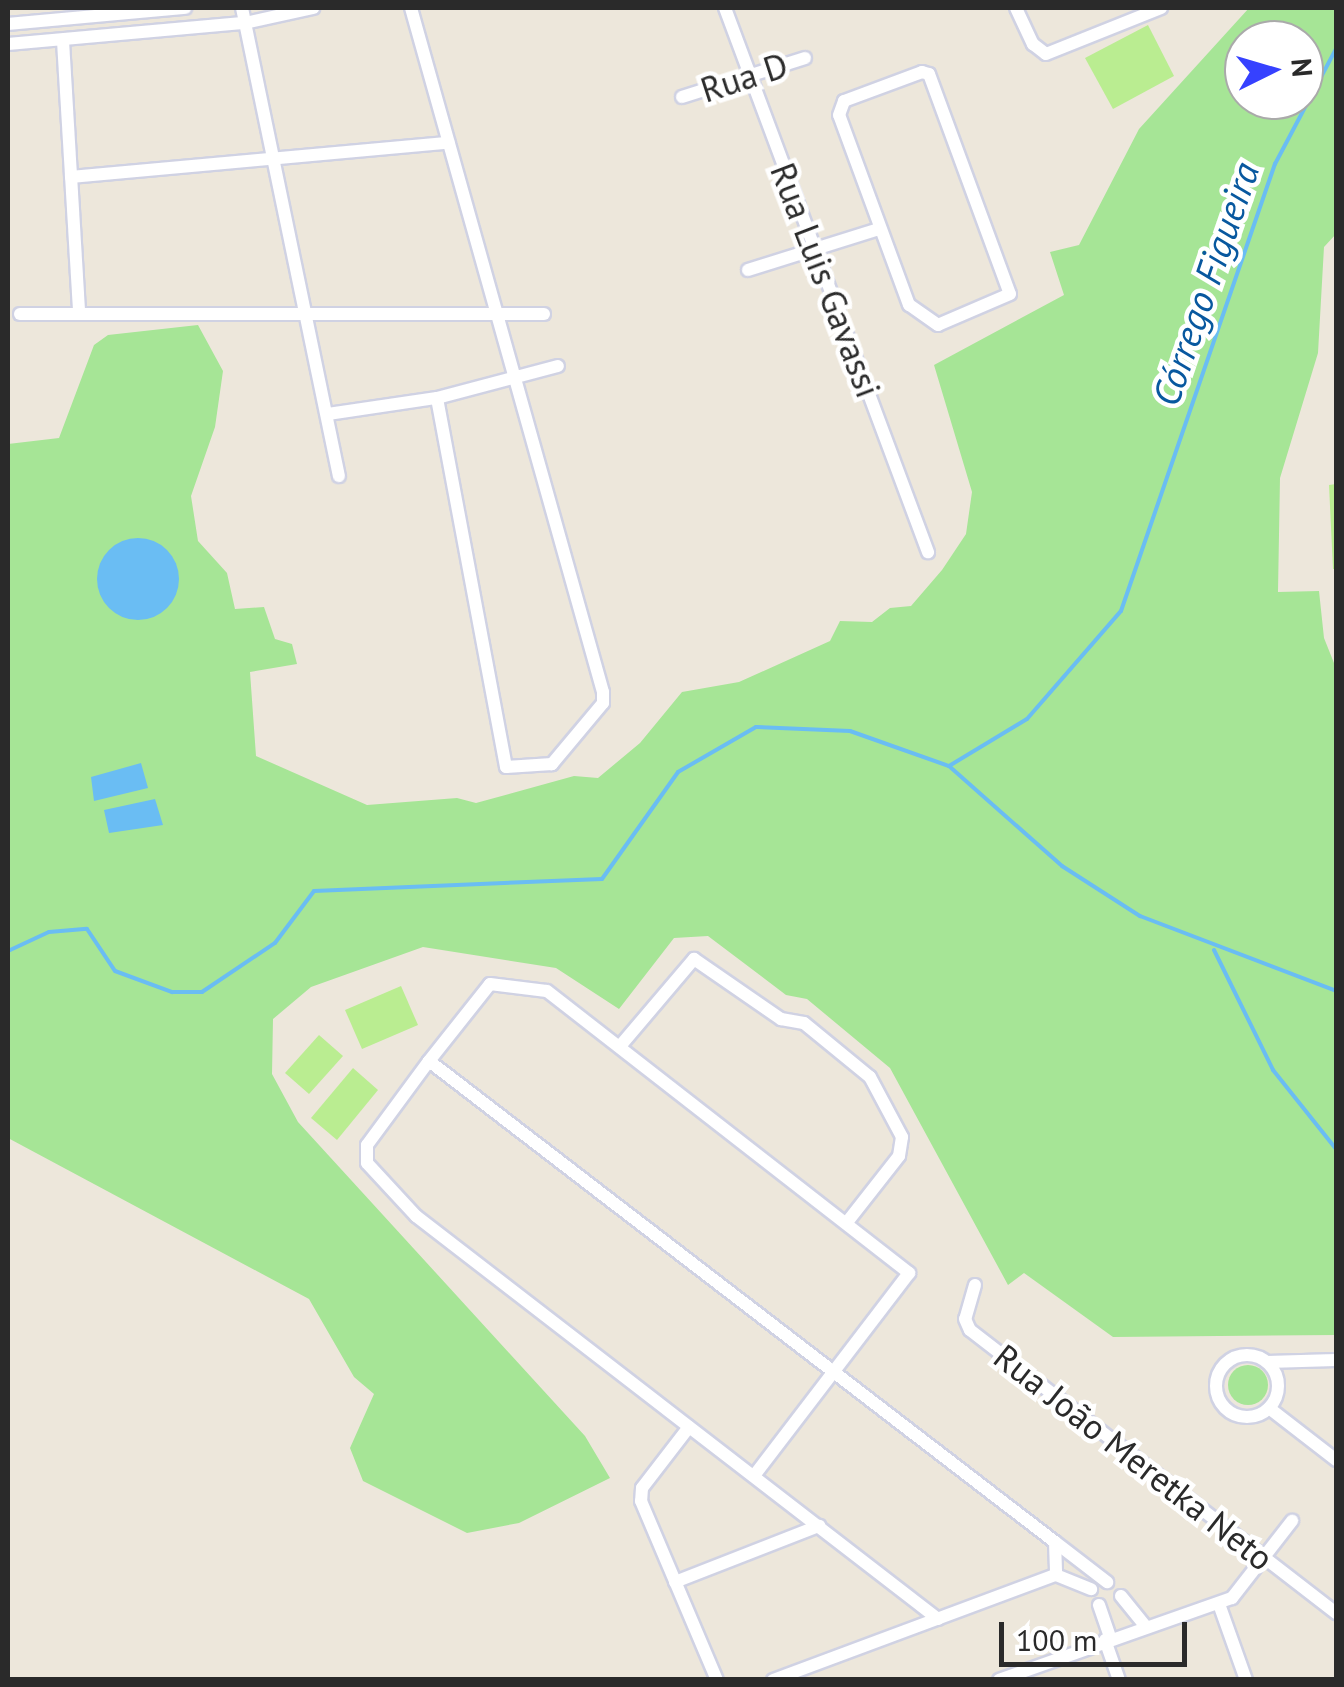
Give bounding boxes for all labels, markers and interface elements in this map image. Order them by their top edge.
north arrow [1224,20,1324,120]
street label: Rua D [695,43,793,111]
text: N [1283,57,1322,78]
water label: Córrego Figueira [1142,156,1268,412]
street label: Rua Luis Gavassi [762,157,890,403]
street label: Rua João Meretka Neto [986,1335,1282,1579]
scale bar [1004,1602,1192,1664]
text: 100 m [1016,1620,1097,1659]

